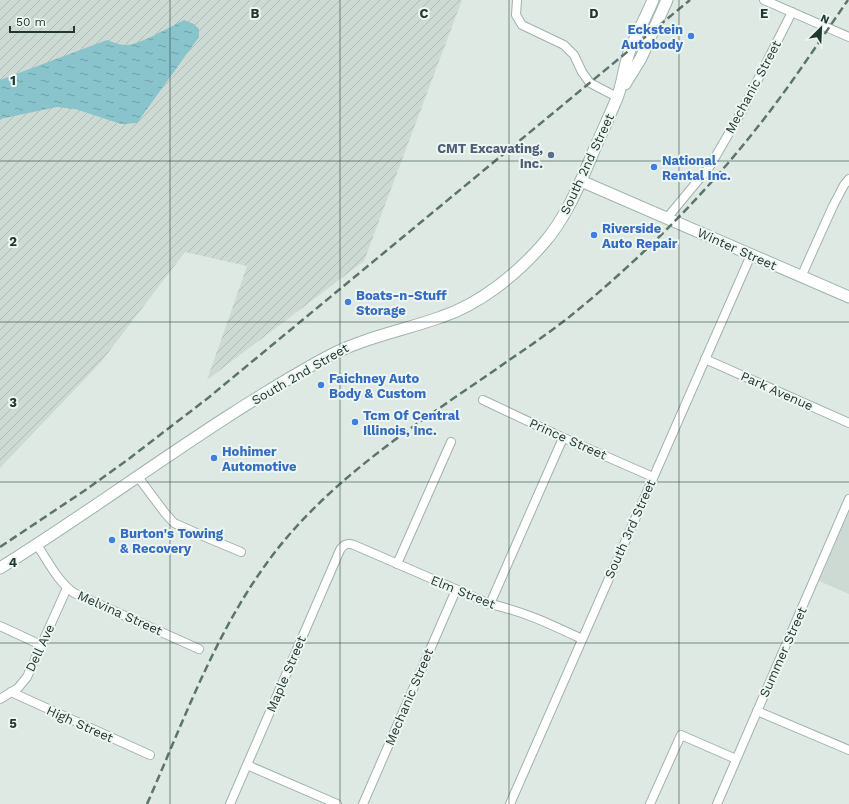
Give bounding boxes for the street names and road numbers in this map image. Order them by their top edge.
street label: Mechanic Street [722,37,784,136]
street label: South 2nd Street [557,111,617,217]
street label: Winter Street [695,225,780,273]
street label: South 2nd Street [249,340,352,408]
street label: Park Avenue [739,368,815,414]
street label: Prince Street [527,415,610,463]
street label: South 3rd Street [601,477,659,581]
street label: Elm Street [429,572,498,612]
street label: Melvina Street [75,588,165,639]
street label: Summer Street [756,604,810,699]
street label: Dell Ave [22,622,58,674]
street label: Maple Street [263,633,309,714]
street label: Mechanic Street [382,646,436,748]
street label: High Street [44,703,116,746]

